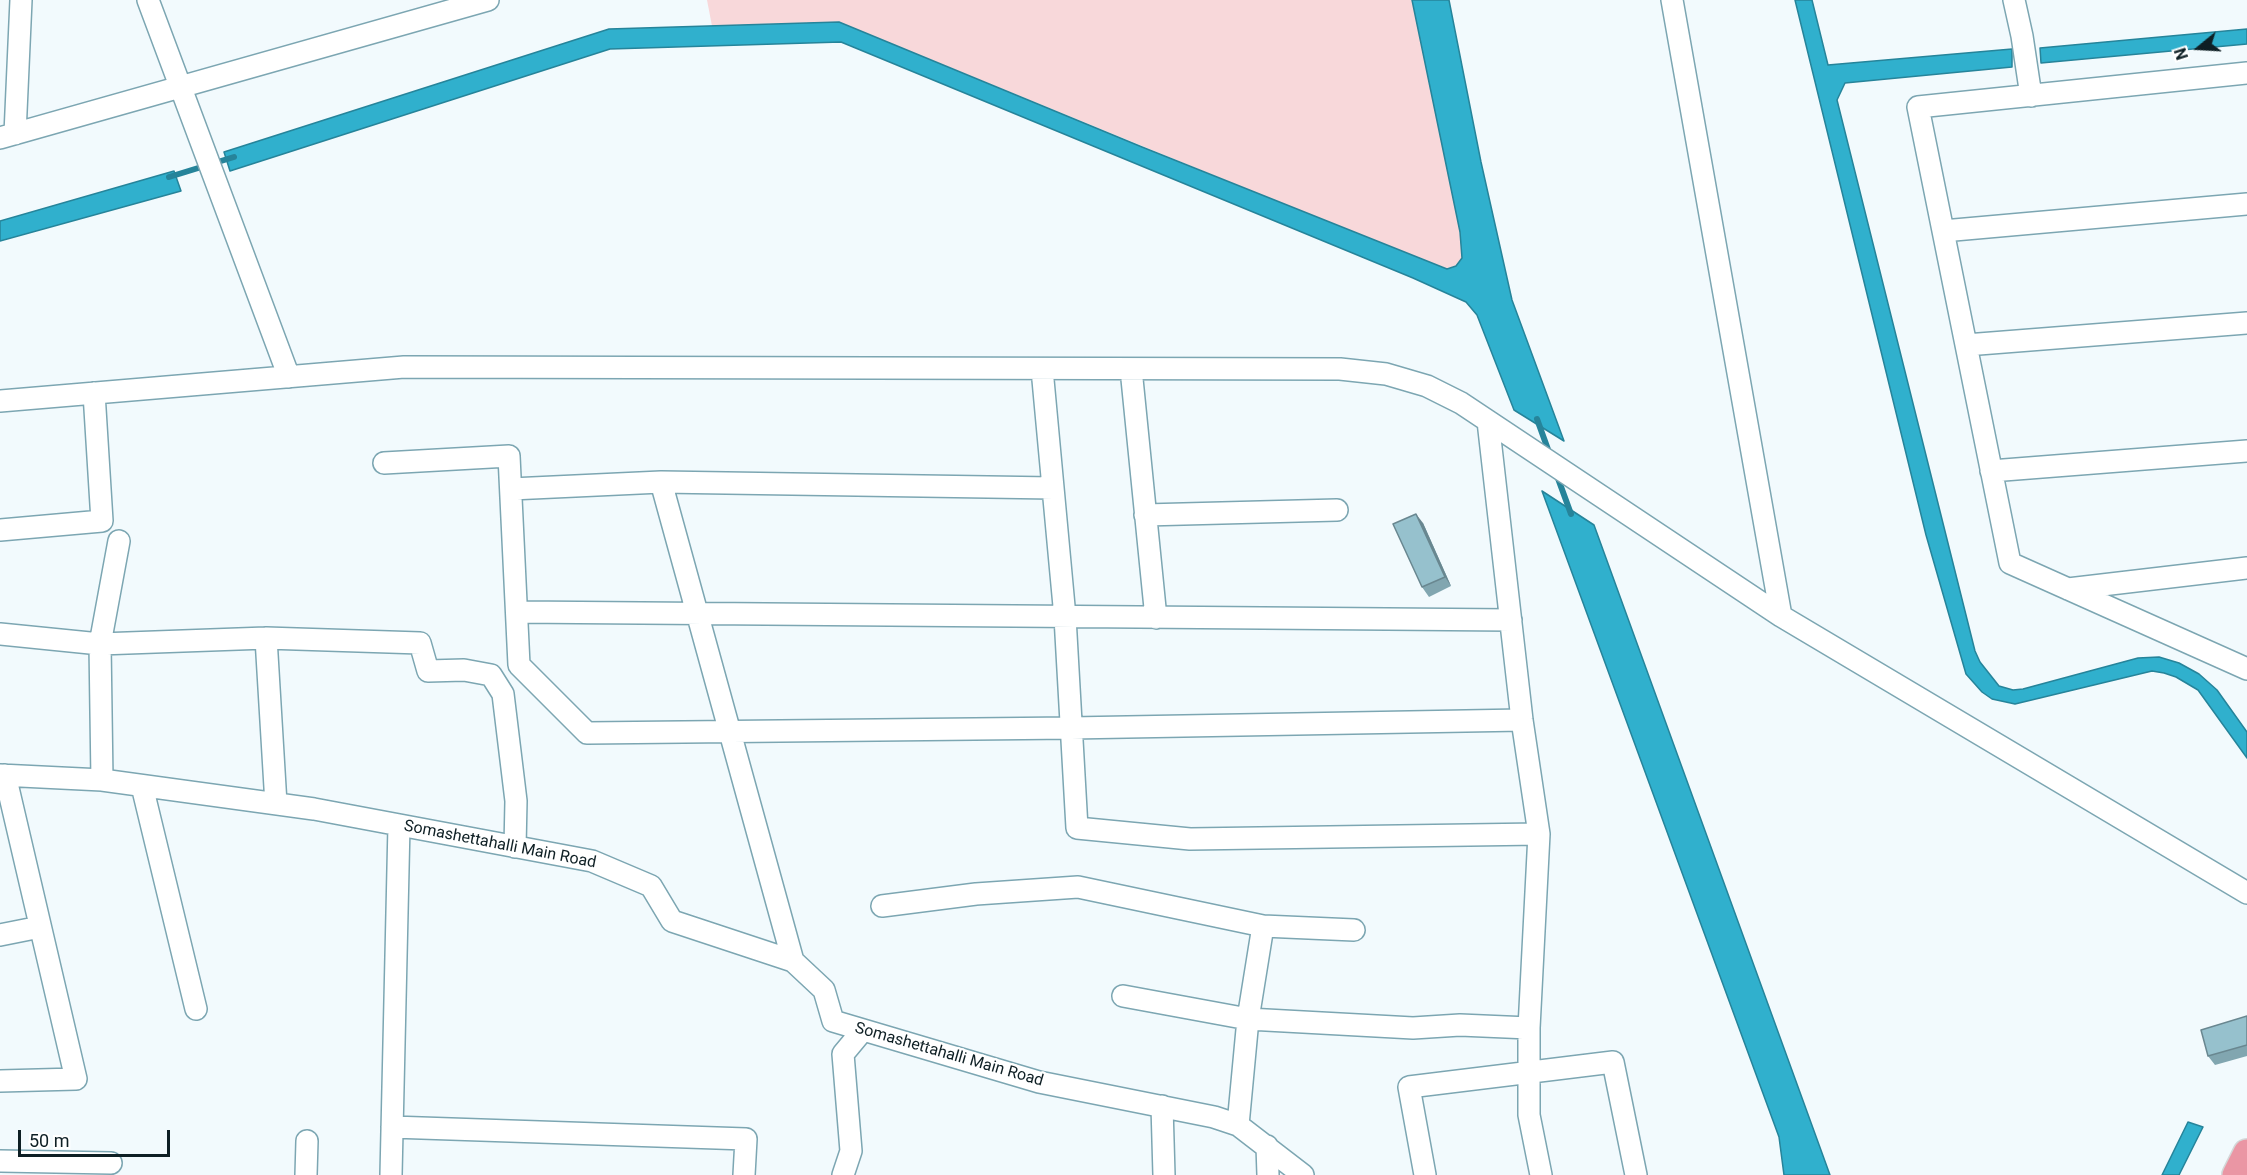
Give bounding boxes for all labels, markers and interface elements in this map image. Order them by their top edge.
north arrow [2169,18,2229,78]
text: N [2171,45,2192,62]
street label: Somashettahalli Main Road [402,817,598,873]
street label: Somashettahalli Main Road [852,1019,1046,1091]
scale bar [21,1118,172,1156]
text: 50 m [29,1130,69,1151]

